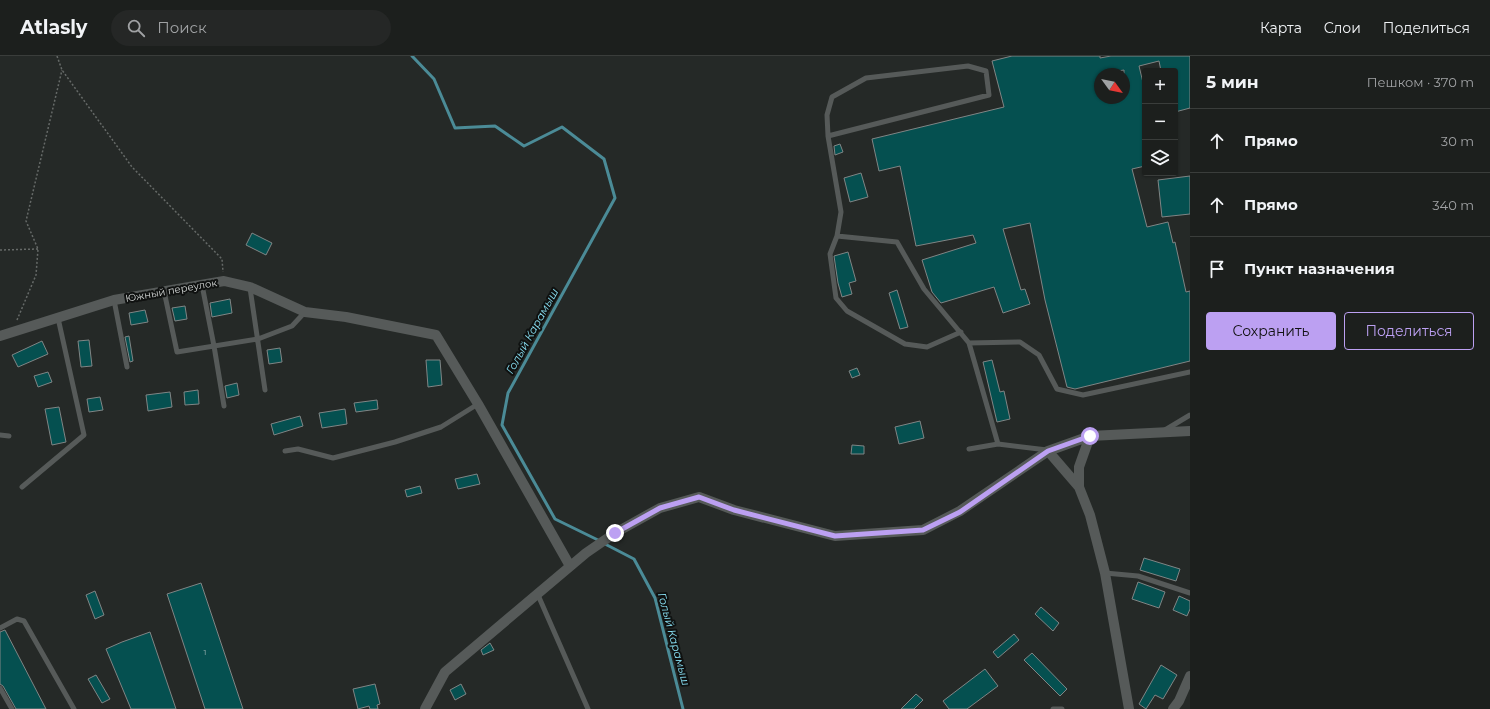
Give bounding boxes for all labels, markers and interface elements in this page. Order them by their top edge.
search box [111,10,391,46]
text: Atlasly [20,16,87,39]
icon: search [125,17,147,39]
text: Поиск [157,18,207,37]
text: Карта [1260,19,1302,37]
text: Слои [1324,19,1361,37]
text: Поделиться [1383,19,1470,37]
north arrow [1094,68,1130,104]
map controls [1142,68,1178,176]
button: + [1142,68,1178,104]
text: 5 мин [1206,72,1259,92]
text: Пешком · 370 m [1367,74,1474,90]
button: − [1142,104,1178,140]
icon: ahead [1206,130,1228,152]
text: Прямо [1244,131,1298,150]
text: 30 m [1441,133,1474,149]
button: layers [1142,140,1178,176]
icon: ahead [1206,194,1228,216]
text: Прямо [1244,195,1298,214]
text: 340 m [1432,197,1474,213]
icon: arrive [1206,258,1228,280]
text: Пункт назначения [1244,259,1395,278]
street label: Южный переулок [124,276,218,305]
water label: Голый Карамыш [503,286,561,376]
button: Сохранить [1206,312,1336,350]
button: Поделиться [1344,312,1474,350]
route start [1081,427,1099,445]
route end [606,524,624,542]
water label: Голый Карамыш [655,591,693,687]
house number: 1 [204,647,206,657]

